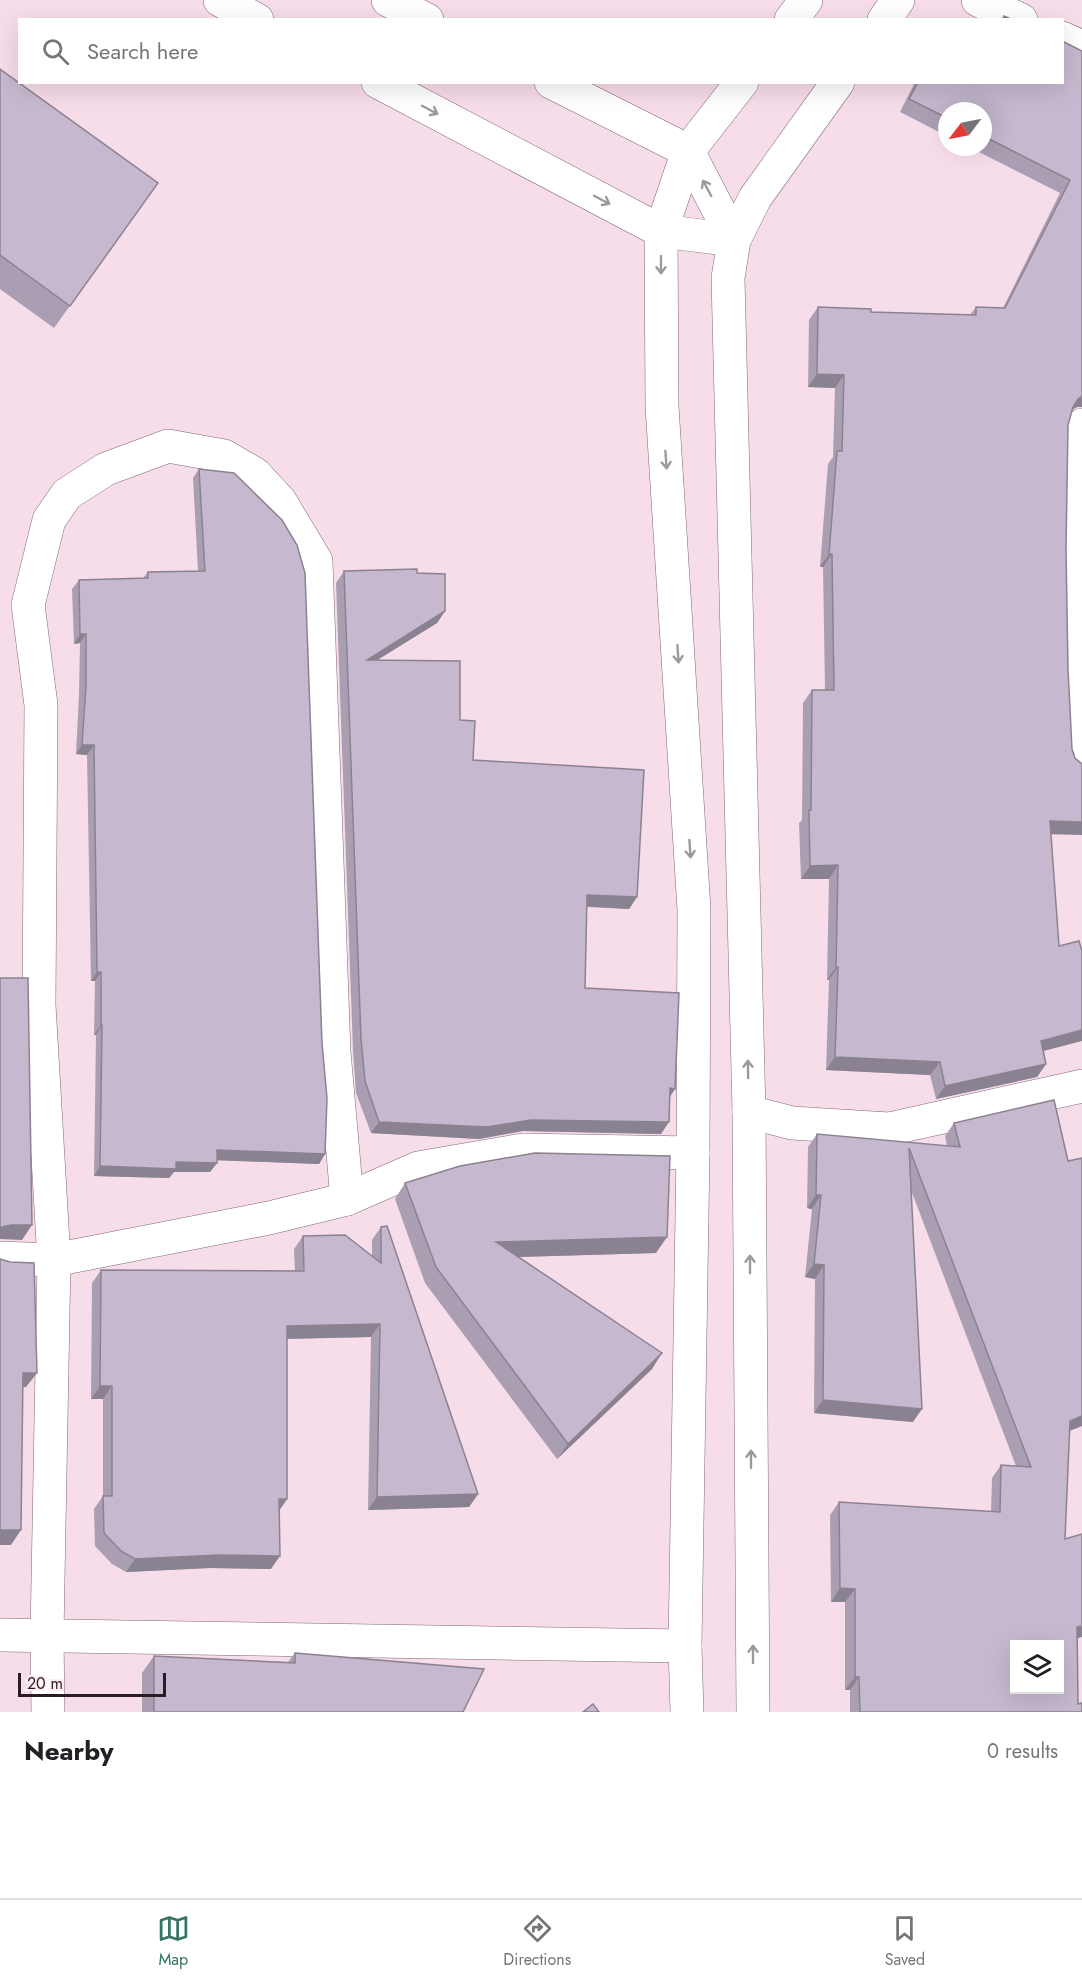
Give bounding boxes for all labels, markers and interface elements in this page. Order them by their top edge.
search box [18,18,1064,84]
icon: search [39,35,72,68]
text: Search here [87,35,198,67]
north arrow [938,102,992,156]
one-way arrow [420,104,438,116]
one-way arrow [701,180,712,198]
one-way arrow [593,195,611,206]
one-way arrow [655,254,667,274]
one-way arrow [660,449,671,469]
one-way arrow [673,644,684,664]
one-way arrow [685,839,696,859]
one-way arrow [742,1059,753,1079]
one-way arrow [744,1254,756,1274]
one-way arrow [745,1449,757,1469]
map controls [1010,1640,1064,1694]
button: layers [1010,1640,1064,1694]
one-way arrow [747,1644,759,1664]
scale bar [18,1670,166,1698]
text: 20 m [27,1672,63,1695]
text: Nearby [24,1732,113,1770]
text: 0 results [987,1737,1058,1766]
tab: Map [157,1912,190,1971]
tab: Directions [503,1912,571,1971]
tab: Saved [885,1912,925,1971]

